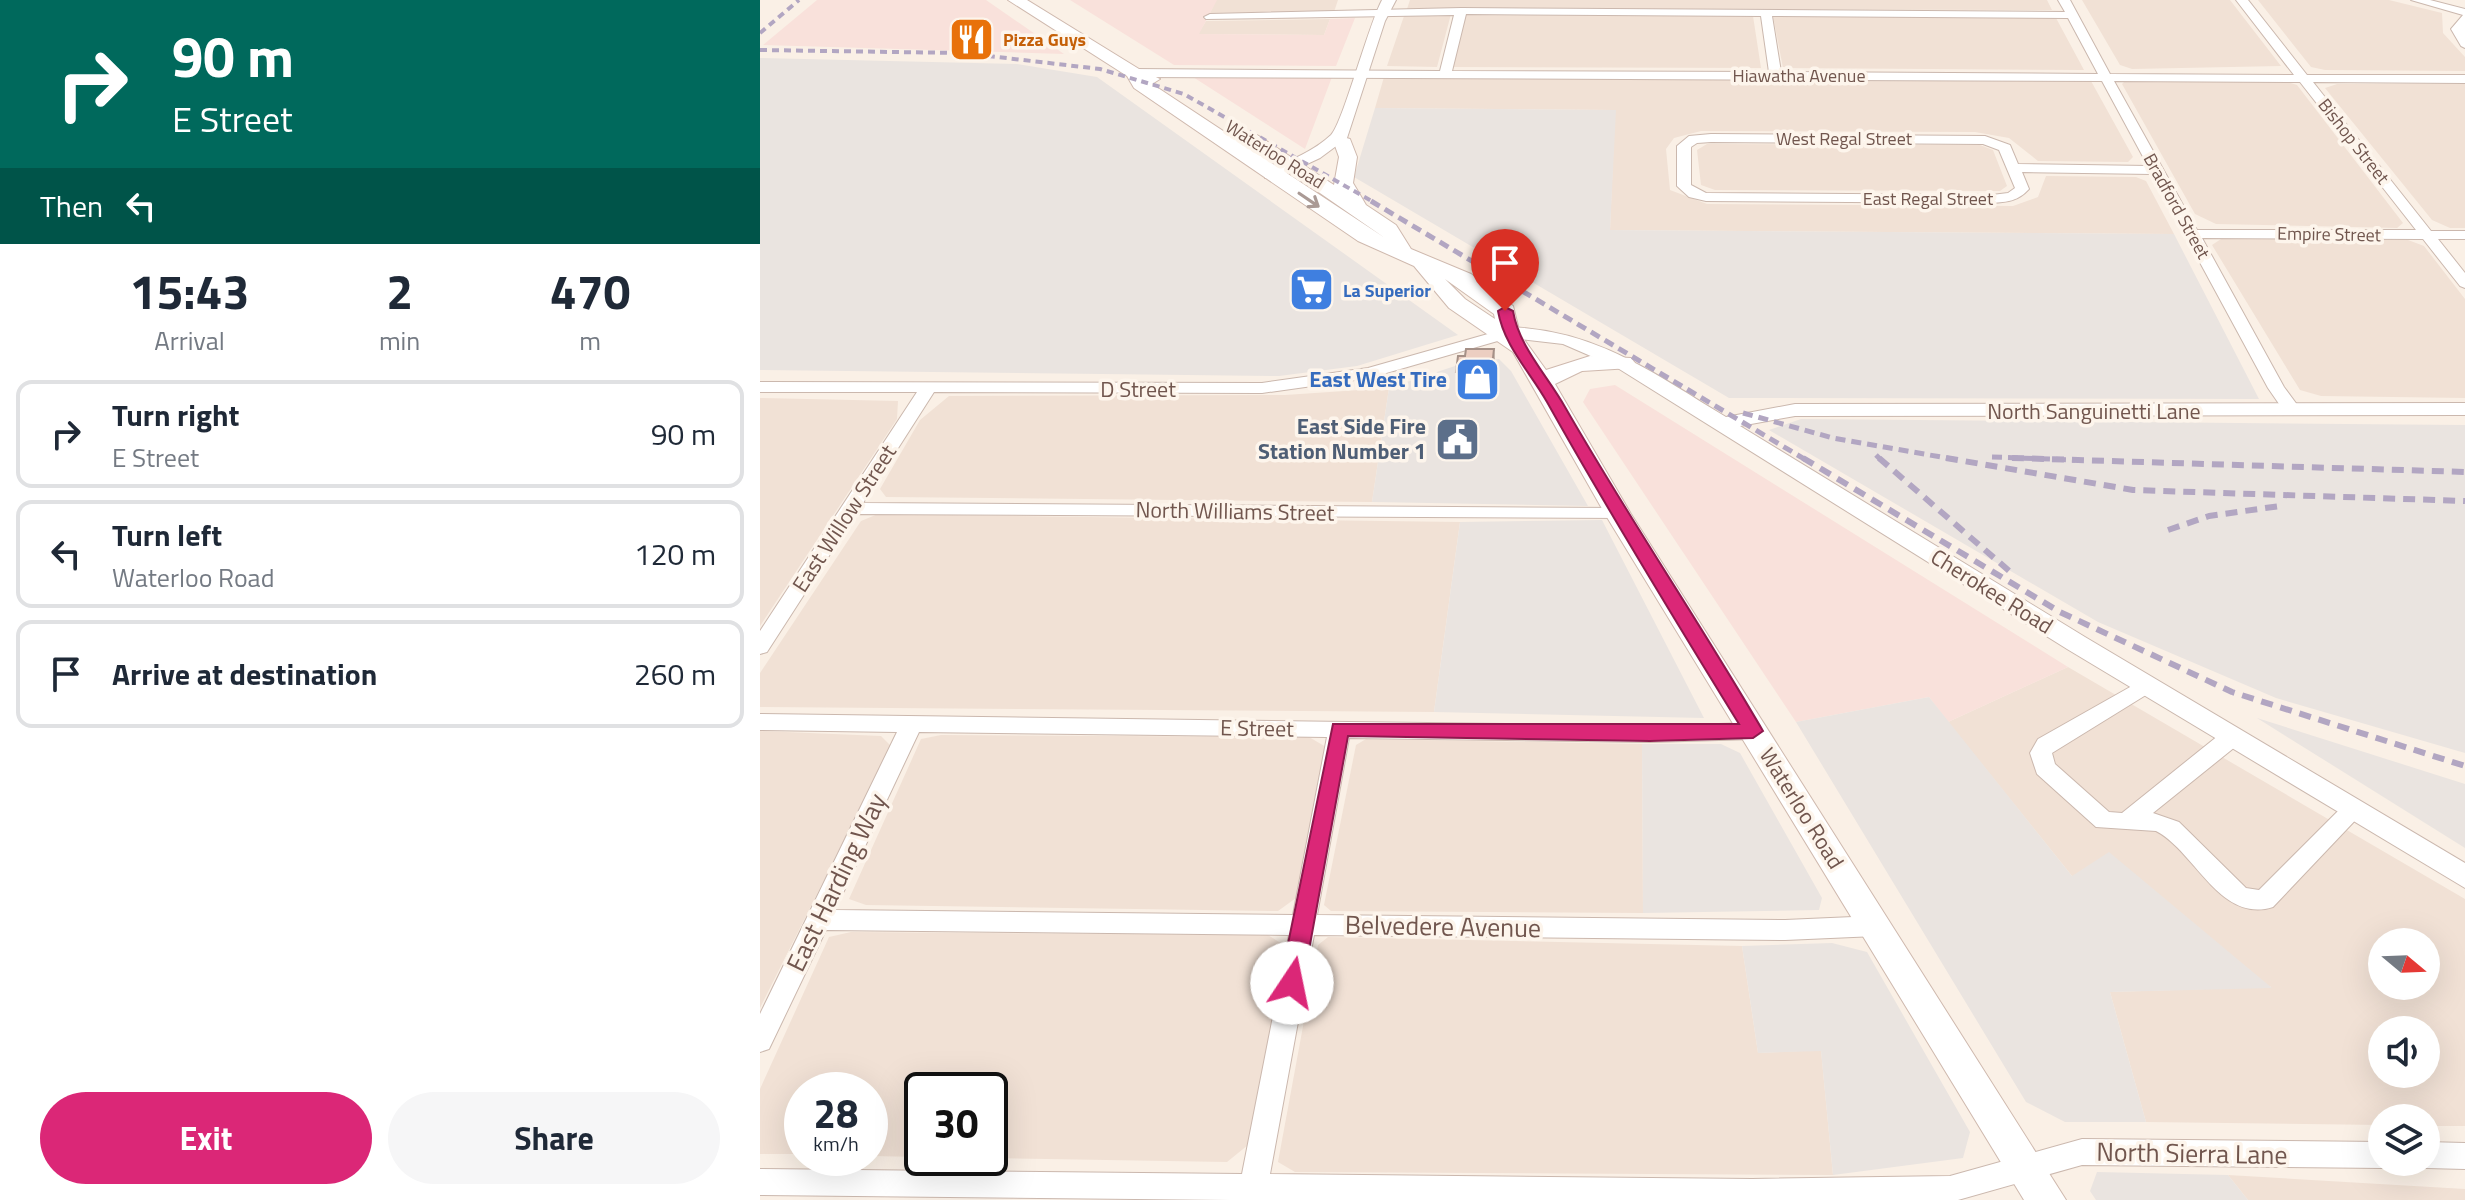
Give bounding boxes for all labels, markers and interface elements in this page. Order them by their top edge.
text: 90 m [172,14,294,99]
restaurant icon: Pizza Guys [948,15,996,63]
place label: Pizza Guys [1003,26,1086,53]
icon: right [40,32,144,136]
street label: Hiawatha Avenue [1732,62,1866,89]
text: E Street [172,91,293,146]
street label: Bishop Street [2312,92,2397,190]
street label: Waterloo Road [1220,113,1330,195]
street label: West Regal Street [1776,125,1913,152]
street label: Bradford Street [2137,148,2218,264]
text: Then [40,183,103,229]
icon: left [119,184,163,228]
street label: East Regal Street [1863,185,1994,212]
one-way arrow [1297,192,1320,208]
street label: Empire Street [2277,220,2382,248]
pin [1471,229,1539,311]
icon: arrive [1483,241,1527,285]
text: 15:43 [130,255,249,328]
text: 2 [386,255,413,328]
text: 470 [550,255,630,328]
supermarket icon: La Superior [1288,266,1336,314]
place label: La Superior [1343,277,1431,304]
text: Arrival [154,321,225,360]
text: min [379,321,420,360]
text: m [579,321,601,360]
shop icon: East West Tire [1454,355,1502,403]
place label: East West Tire [1309,362,1447,396]
street label: D Street [1100,372,1176,406]
text: Turn right [112,392,240,438]
street label: North Sanguinetti Lane [1987,394,2201,428]
place label: East Side Fire Station Number 1 [1258,409,1426,468]
text: 90 m [651,411,716,457]
icon: right [44,412,88,456]
public building icon: East Side Fire Station Number 1 [1433,415,1481,463]
street label: East Willow Street [783,437,905,599]
text: E Street [112,438,199,477]
street label: North Williams Street [1135,492,1335,530]
text: Turn left [112,512,222,558]
text: 120 m [634,531,716,577]
icon: left [44,532,88,576]
street label: Cherokee Road [1924,540,2060,642]
text: Waterloo Road [112,558,274,597]
text: Arrive at destination [112,651,377,697]
text: 260 m [634,651,716,697]
icon: arrive [44,652,88,696]
street label: E Street [1220,710,1294,746]
street label: Waterloo Road [1751,741,1853,875]
street label: East Harding Way [776,786,896,978]
street label: Belvedere Avenue [1344,905,1542,947]
north arrow [2368,928,2440,1000]
map controls [2368,928,2440,1176]
position arrow [1250,941,1334,1025]
button: sound [2368,1016,2440,1088]
speed limit sign: 30 [904,1072,1008,1176]
text: 28 [814,1083,858,1144]
button: Exit [40,1092,372,1184]
button: Share [388,1092,720,1184]
button: layers [2368,1104,2440,1176]
text: km/h [813,1128,859,1159]
street label: North Sierra Lane [2096,1132,2288,1174]

